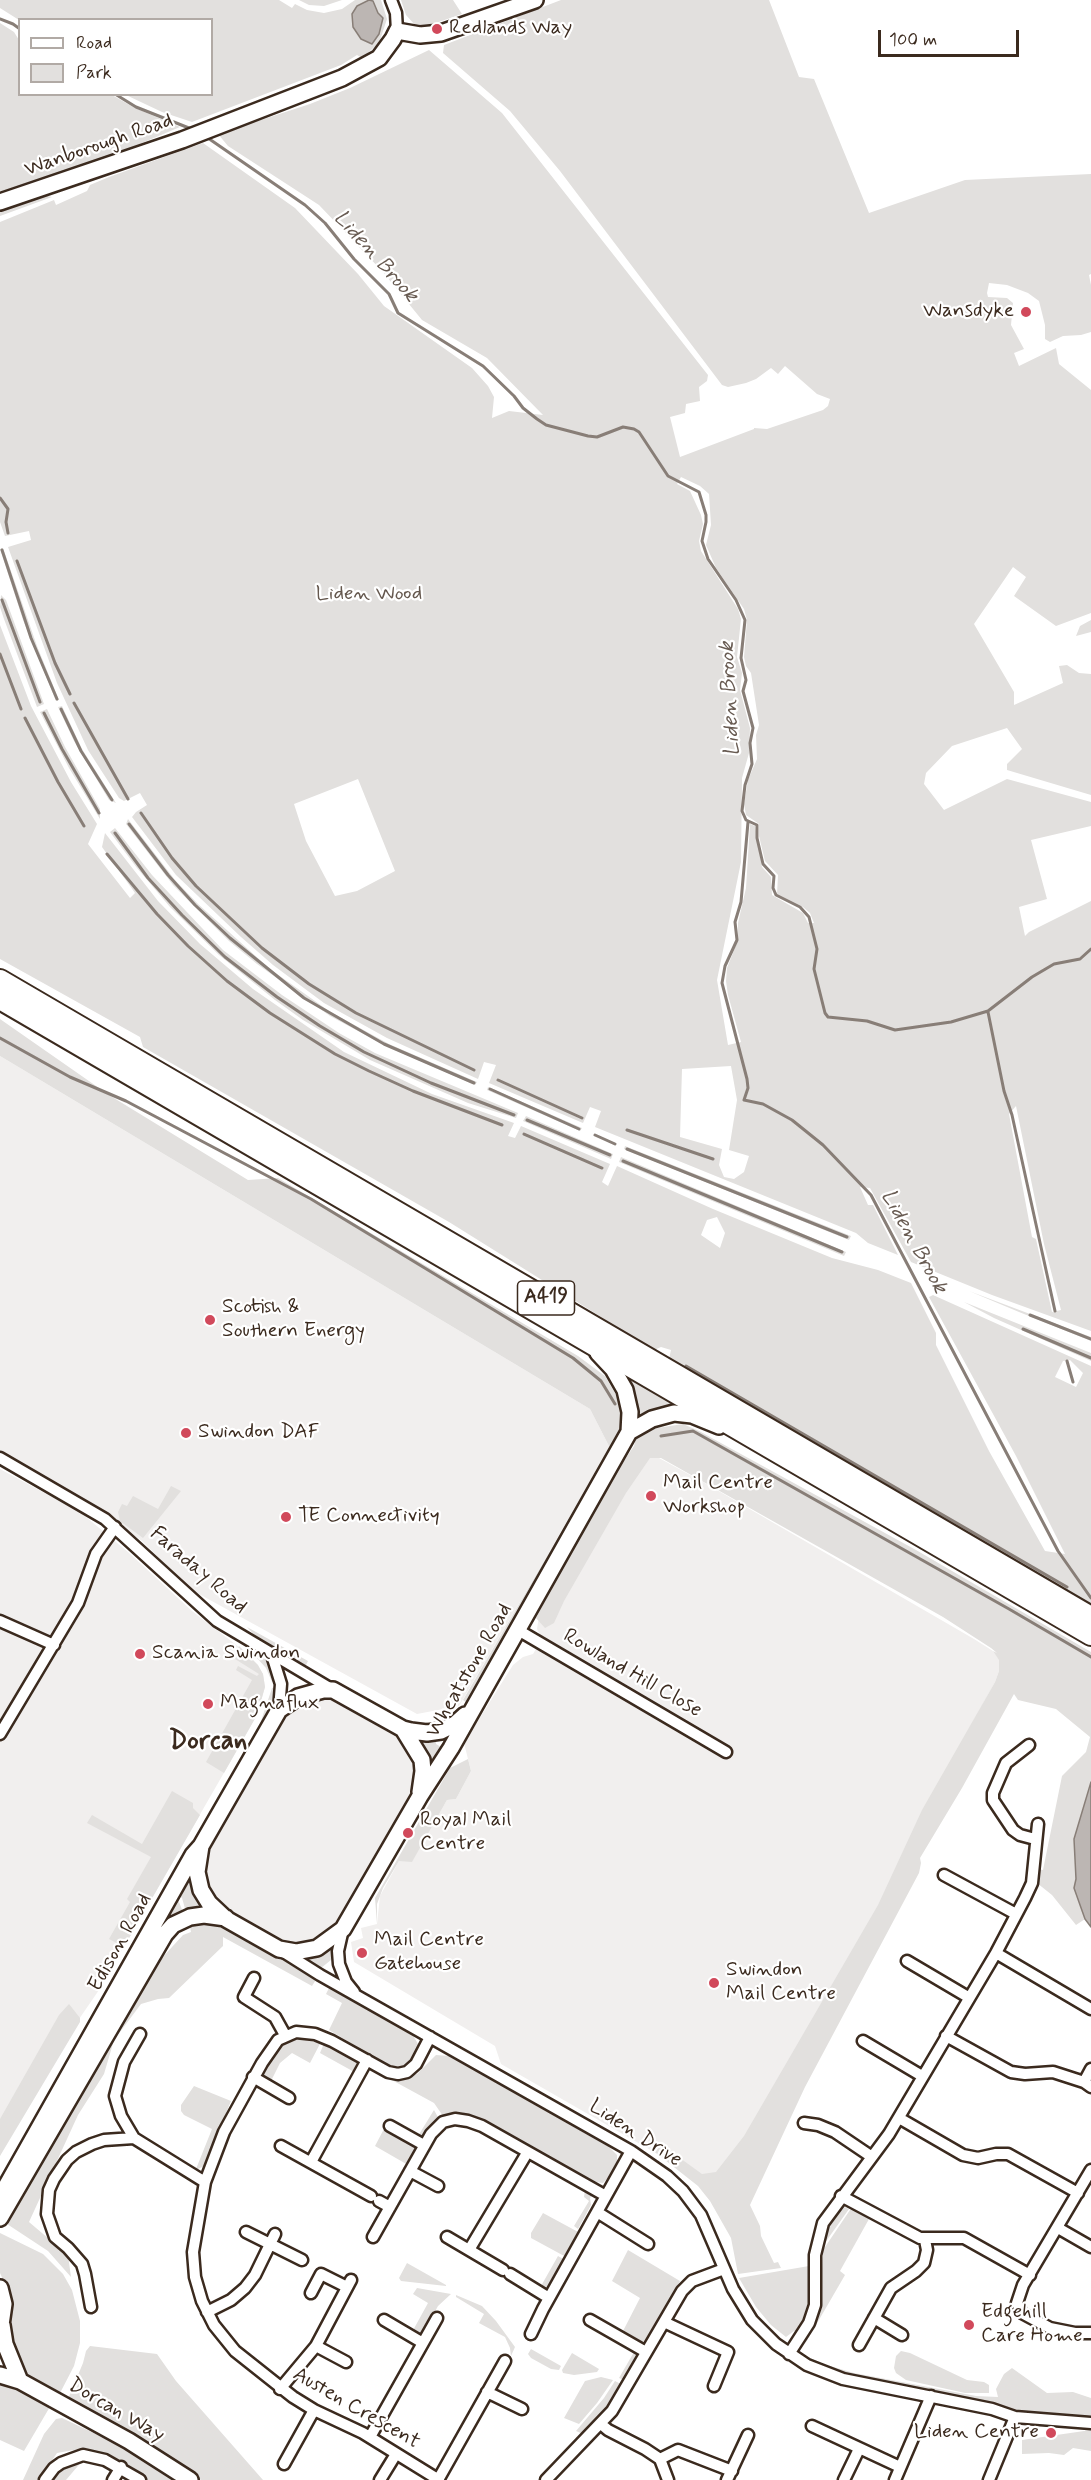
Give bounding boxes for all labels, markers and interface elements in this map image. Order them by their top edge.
place label: Redlands Way [449,16,572,42]
legend [18,18,213,96]
scale bar [881,18,1022,56]
marker: Redlands Way [430,22,444,36]
text: 100 m [889,28,937,52]
text: Road [76,31,112,55]
text: Park [76,61,112,85]
street label: Wanborough Road [21,109,177,183]
water label: Liden Brook [327,206,423,308]
place label: Wansdyke [923,299,1014,325]
marker: Wansdyke [1019,305,1033,319]
park label: Liden Wood [316,582,422,608]
water label: Liden Brook [715,641,747,757]
water label: Liden Brook [874,1185,952,1299]
road number: A419 [518,1281,574,1315]
place label: Scotish & Southern Energy [222,1295,365,1345]
marker: Scotish & Southern Energy [203,1313,217,1327]
place label: Swindon DAF [198,1420,320,1446]
marker: Swindon DAF [179,1426,193,1440]
place label: Mail Centre Workshop [663,1471,773,1521]
marker: Mail Centre Workshop [644,1489,658,1503]
place label: TE Connectivity [298,1504,440,1530]
marker: TE Connectivity [279,1510,293,1524]
street label: Faraday Road [144,1522,252,1620]
street label: Wheatstone Road [421,1599,519,1743]
street label: Rowland Hill Close [558,1624,706,1724]
place label: Scania Swindon [152,1641,300,1667]
marker: Scania Swindon [133,1647,147,1661]
place label: Magnaflux [220,1691,319,1717]
marker: Magnaflux [201,1697,215,1711]
district label: Dorcan [169,1726,247,1758]
place label: Royal Mail Centre [420,1808,511,1858]
marker: Royal Mail Centre [401,1826,415,1840]
street label: Edison Road [84,1889,158,1997]
place label: Mail Centre Gatehouse [374,1928,484,1978]
marker: Mail Centre Gatehouse [355,1946,369,1960]
place label: Swindon Mail Centre [726,1958,836,2008]
marker: Swindon Mail Centre [707,1976,721,1990]
street label: Liden Drive [584,2095,686,2173]
place label: Edgehill Care Home [981,2300,1083,2350]
marker: Edgehill Care Home [962,2318,976,2332]
street label: Austen Crescent [288,2362,424,2456]
street label: Dorcan Way [63,2373,169,2449]
place label: Liden Centre [914,2420,1039,2446]
marker: Liden Centre [1044,2426,1058,2440]

